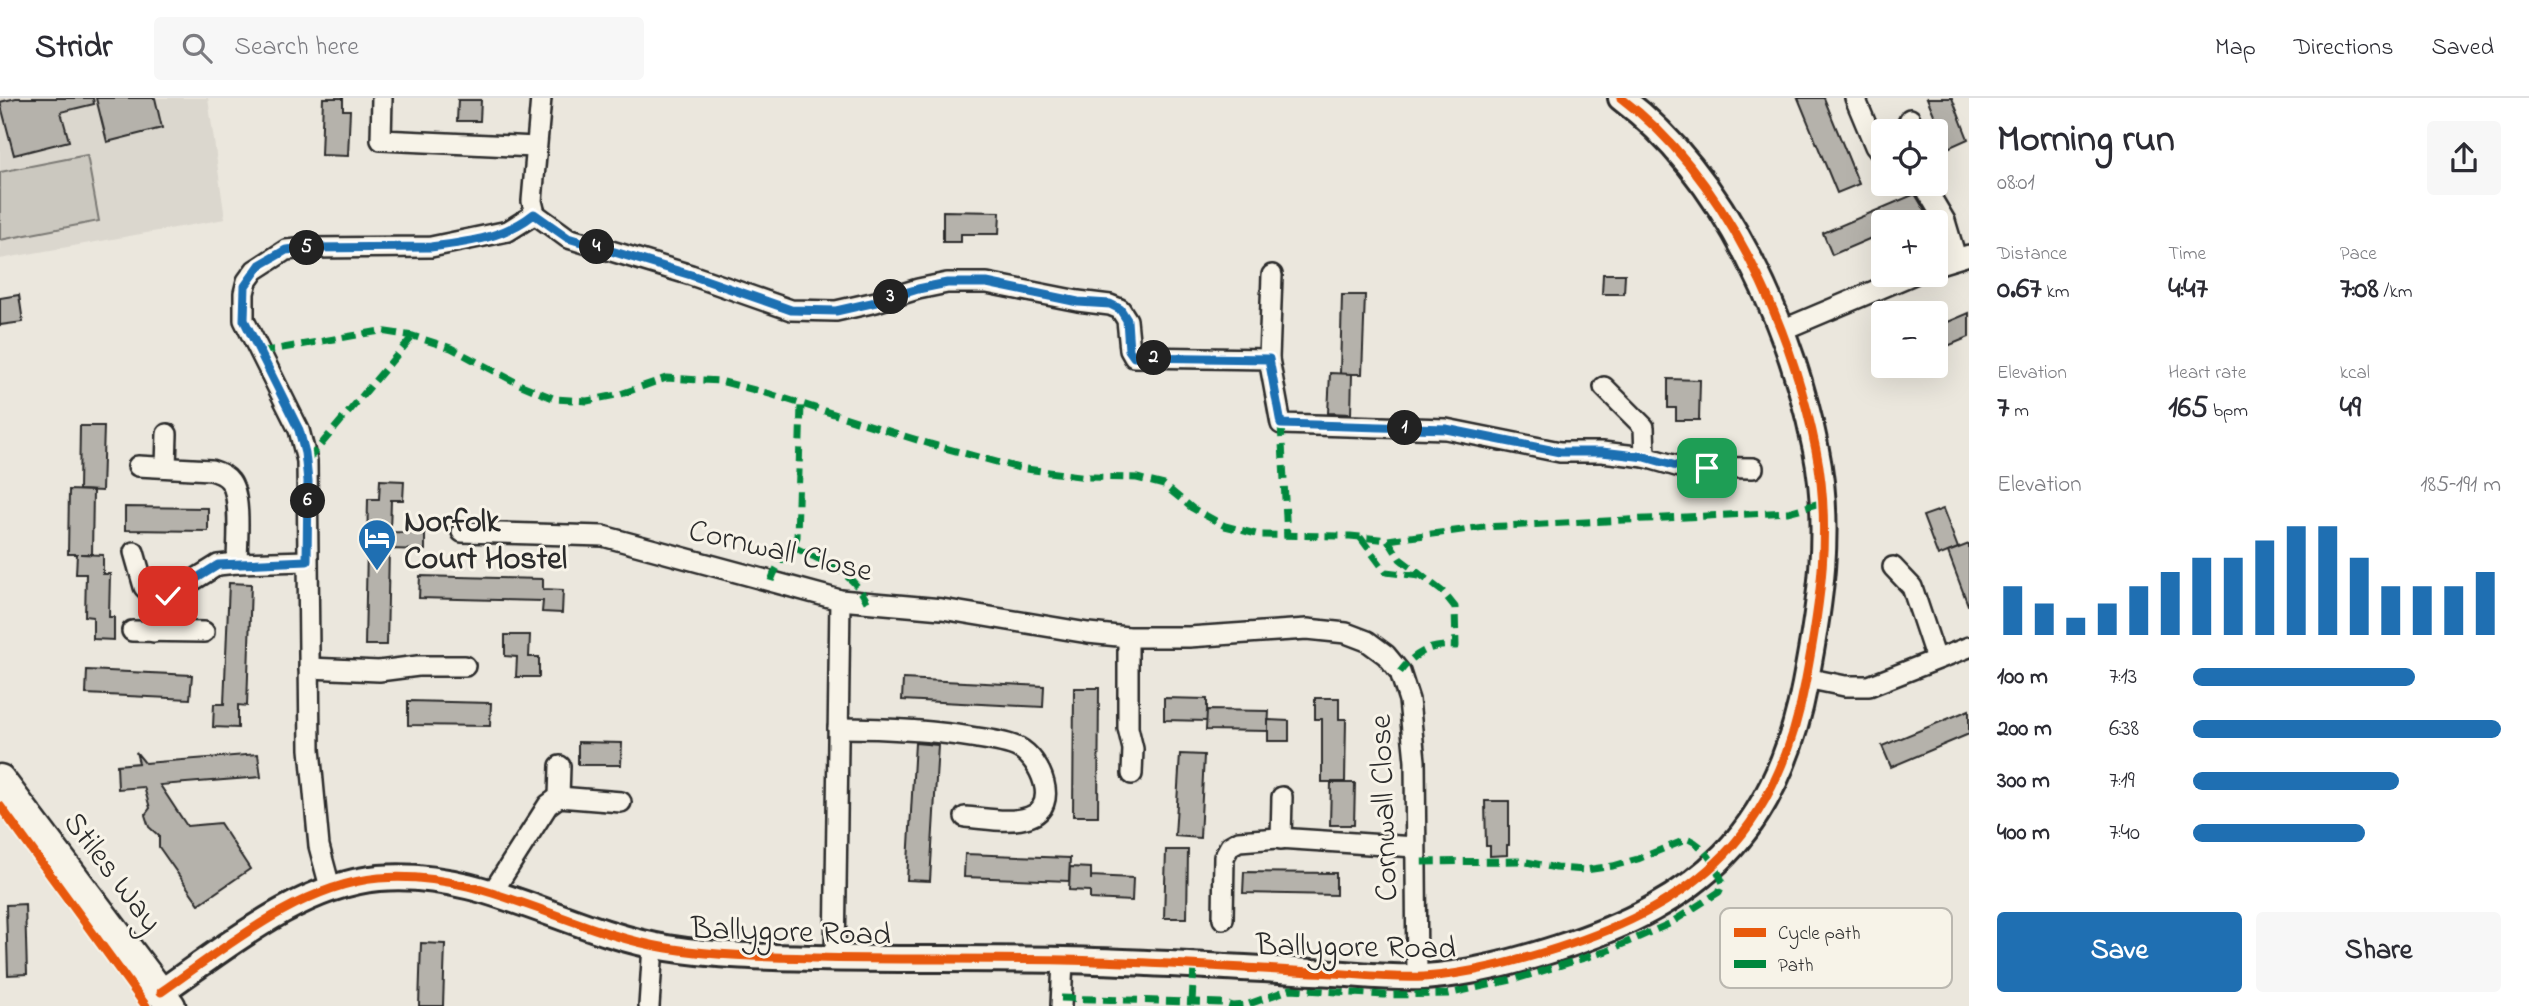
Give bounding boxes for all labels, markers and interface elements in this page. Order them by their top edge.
search box [154,17,644,80]
text: Stridr [35,24,112,72]
icon: search [178,29,216,67]
text: Search here [234,29,359,67]
text: Map [2215,31,2256,66]
text: Directions [2294,31,2393,66]
text: Saved [2431,31,2494,66]
text: Morning run [1997,113,2175,169]
map controls [1871,119,1948,378]
button: locate [1871,119,1948,196]
button: share [2427,121,2501,195]
text: 08:01 [1997,167,2035,200]
button: + [1871,210,1948,287]
pin: 5 [290,230,324,266]
pin: 4 [580,230,614,264]
text: 4 [593,233,600,260]
text: 5 [301,234,312,261]
text: Distance [1997,241,2067,268]
text: Time [2168,241,2206,268]
text: Pace [2340,241,2377,268]
text: 0.67 [1997,268,2042,312]
text: 4:47 [2168,268,2208,312]
text: 7:08 [2340,268,2379,312]
text: km [2042,279,2069,306]
text: /km [2379,279,2413,306]
pin: 3 [874,280,908,314]
text: 3 [887,283,894,310]
button: − [1871,301,1948,378]
pin: 2 [1136,341,1172,376]
text: 2 [1149,344,1158,371]
text: Elevation [1997,360,2067,387]
text: Heart rate [2168,360,2246,387]
text: kcal [2340,360,2370,387]
text: 7 [1997,387,2009,431]
text: 165 [2168,387,2208,431]
text: 49 [2340,387,2361,431]
text: m [2009,398,2029,425]
text: bpm [2208,398,2248,425]
pin: 1 [1388,410,1422,446]
text: 1 [1401,414,1408,441]
pin [1677,438,1737,498]
icon: arrive [1688,449,1726,487]
text: Elevation [1997,469,2082,502]
text: 185–191 m [2420,469,2501,502]
pin: 6 [290,484,326,518]
text: 6 [303,487,312,514]
place label: Norfolk Court Hostel [404,500,567,584]
street label: Cornwall Close [684,508,877,597]
hotel icon: Norfolk Court Hostel [356,517,398,572]
pin [138,566,198,626]
icon: check [149,577,187,615]
text: 100 m [1997,661,2048,694]
text: 7:13 [2109,661,2137,694]
street label: Cornwall Close [1359,713,1412,902]
text: 200 m [1997,713,2052,746]
text: 6:38 [2109,713,2139,746]
text: 300 m [1997,765,2050,798]
text: 7:19 [2109,765,2135,798]
street label: Stiles Way [50,803,172,944]
text: 400 m [1997,817,2050,850]
text: 7:40 [2109,817,2140,850]
street label: Ballygore Road [689,906,892,960]
legend [1720,908,1952,988]
button: Save [1997,912,2242,992]
button: Share [2256,912,2501,992]
text: Cycle path [1778,921,1860,949]
street label: Ballygore Road [1254,923,1456,974]
text: Path [1778,953,1814,980]

